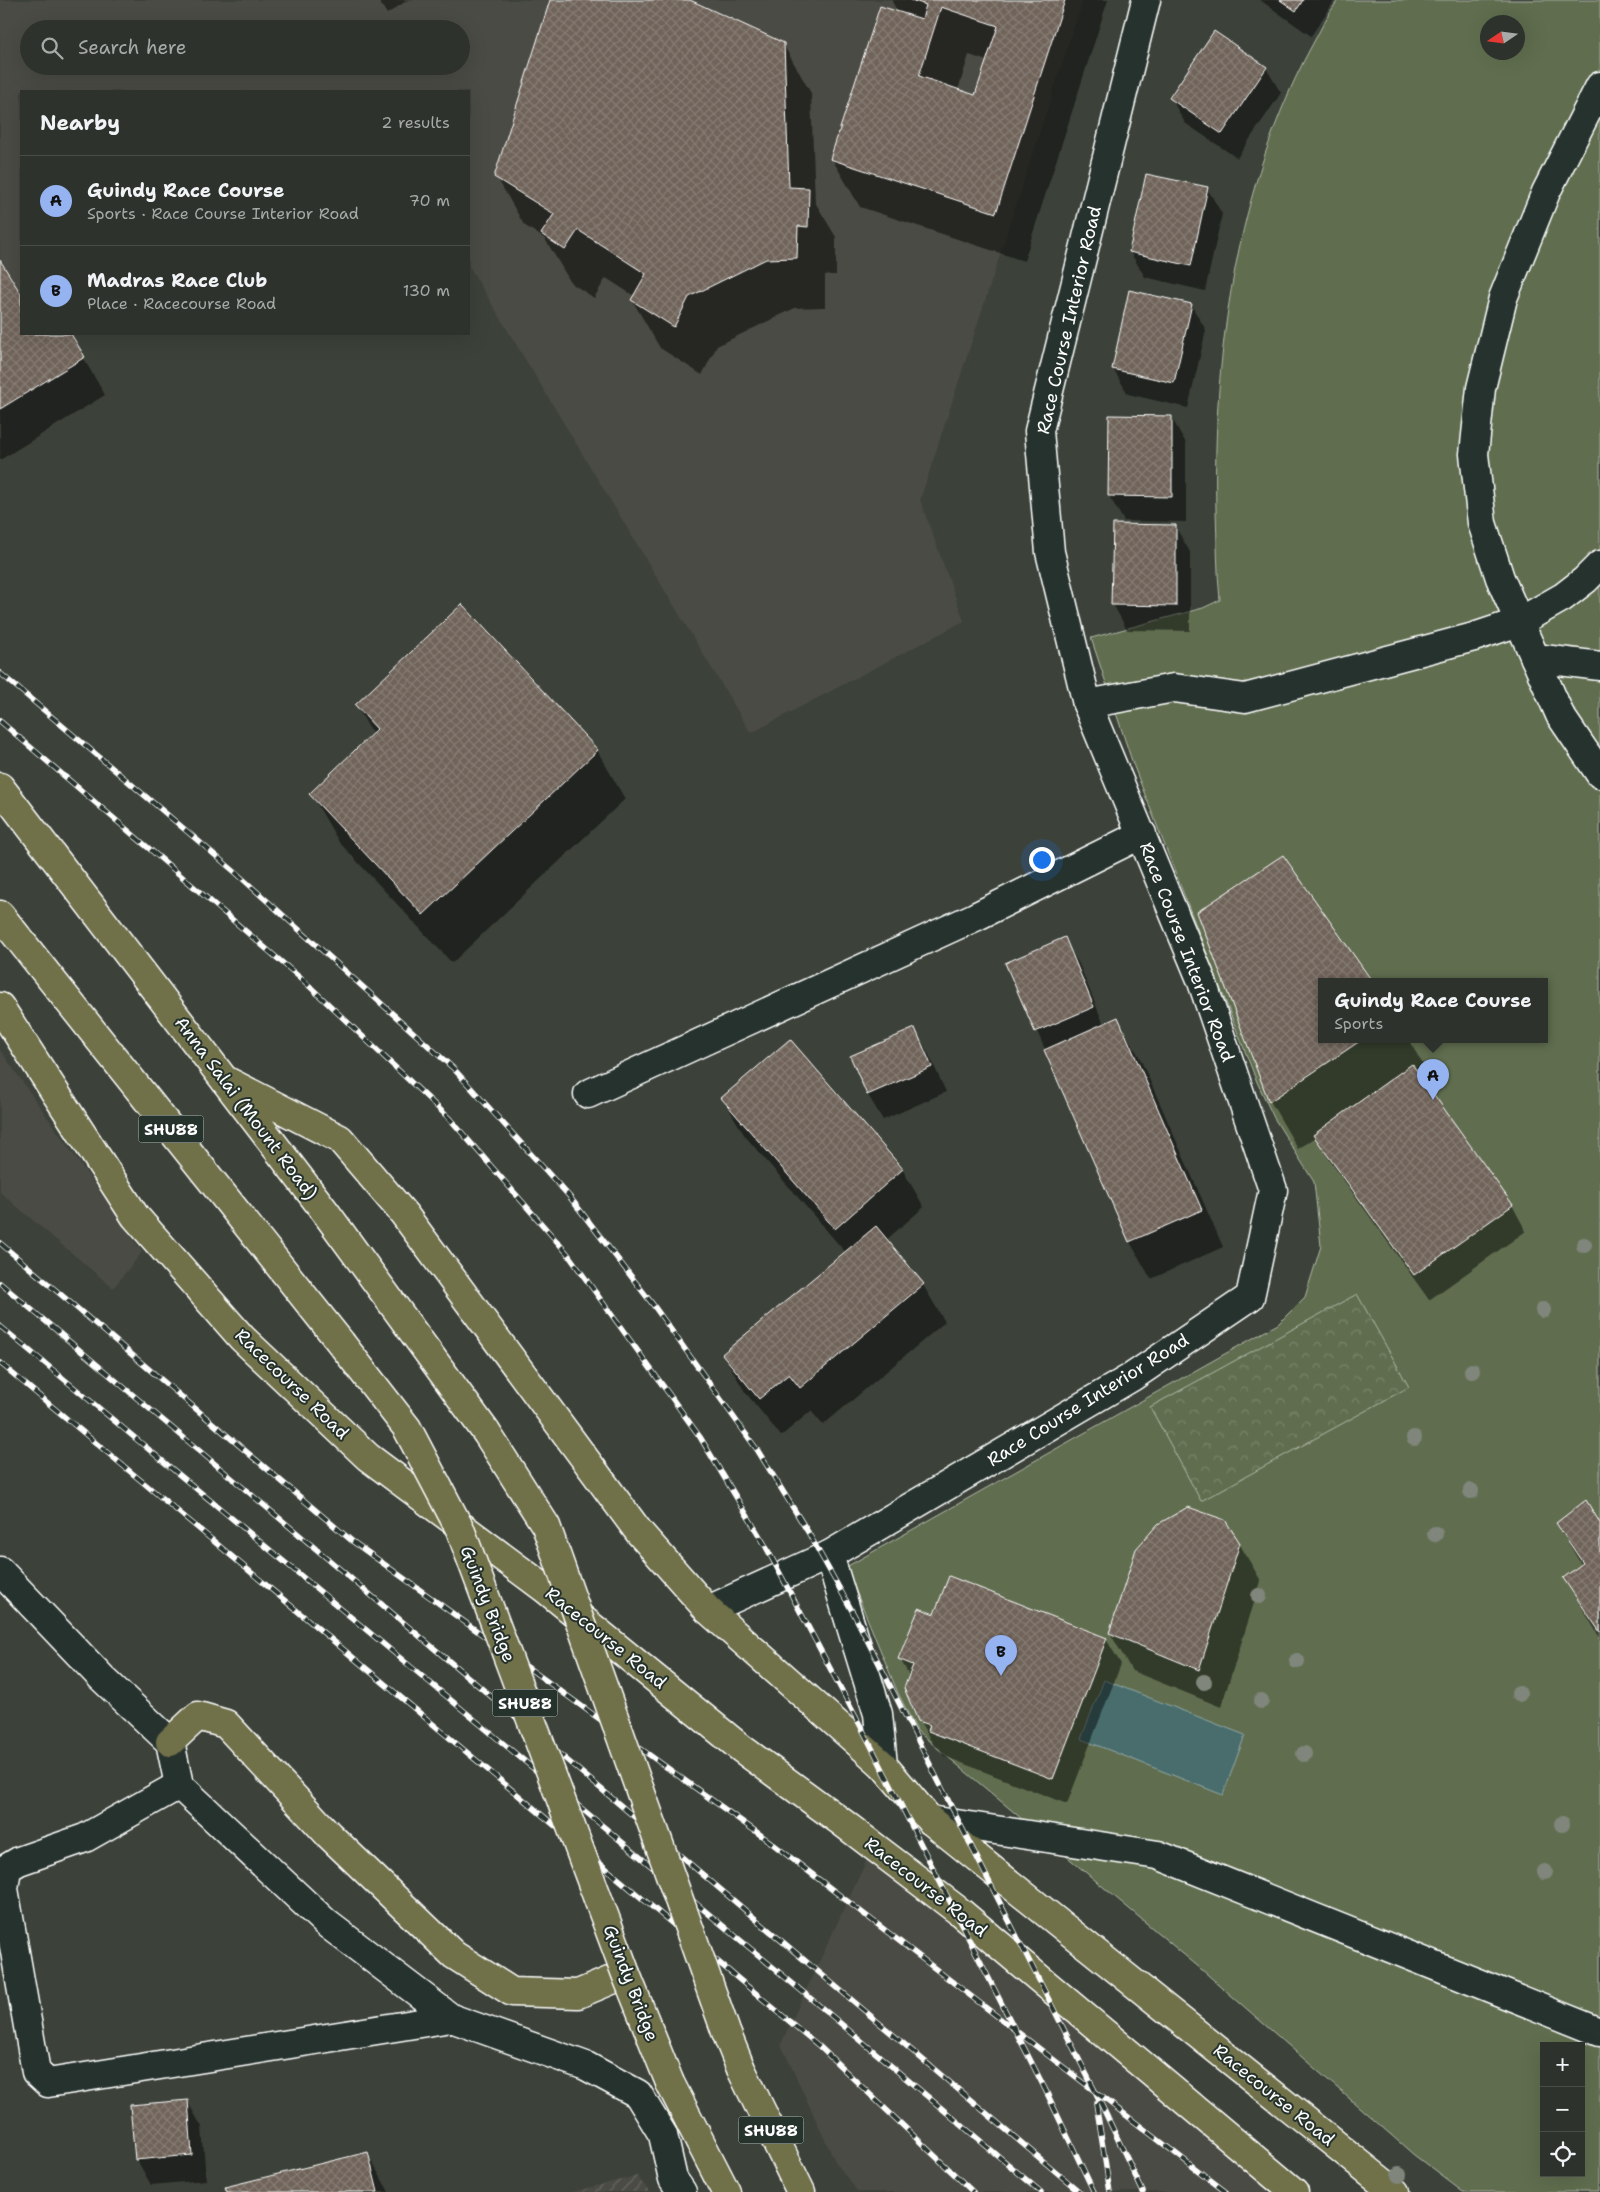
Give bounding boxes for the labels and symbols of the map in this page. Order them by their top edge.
north arrow [1480,15,1525,60]
street label: Race Course Interior Road [1031,204,1107,436]
street label: Race Course Interior Road [1134,839,1240,1065]
your location [1029,847,1055,873]
street label: Anna Salai (Mount Road) [169,1012,323,1204]
pin: A [1417,1059,1449,1100]
road number: SHU88 [138,1116,204,1142]
street label: Racecourse Road [230,1323,354,1445]
street label: Race Course Interior Road [983,1328,1193,1472]
street label: Guindy Bridge [455,1542,521,1666]
street label: Racecourse Road [540,1582,672,1694]
pin: B [985,1635,1017,1676]
road number: SHU88 [492,1690,558,1716]
street label: Racecourse Road [860,1831,992,1943]
street label: Guindy Bridge [598,1921,664,2045]
street label: Racecourse Road [1208,2039,1340,2151]
road number: SHU88 [738,2116,804,2144]

